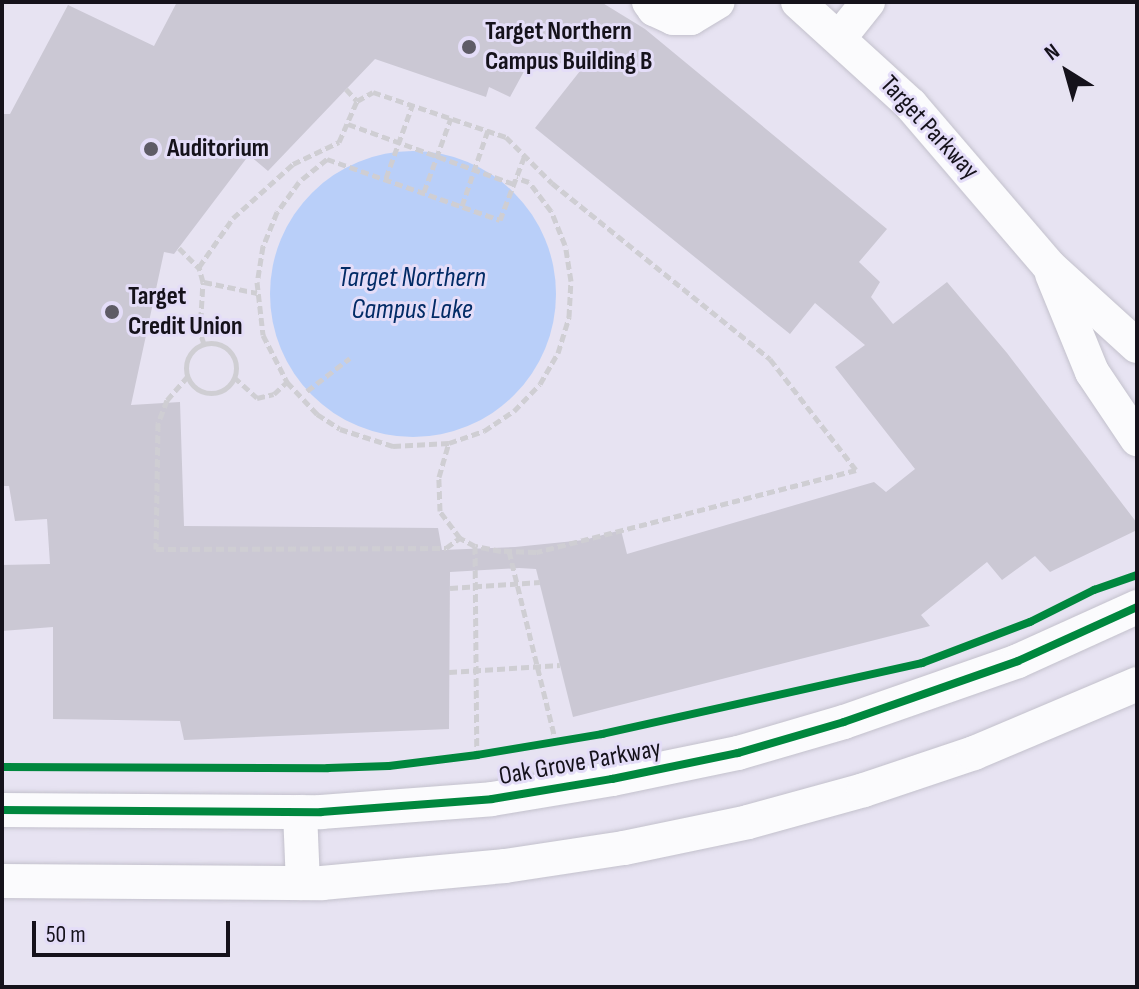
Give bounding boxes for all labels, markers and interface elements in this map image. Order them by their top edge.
place label: Target Northern Campus Building B [485,16,652,78]
north arrow [1027,32,1107,112]
marker: Target Northern Campus Building B [460,38,478,56]
text: N [1039,38,1065,67]
street label: Target Parkway [873,70,985,186]
place label: Auditorium [167,133,269,165]
marker: Auditorium [142,140,160,158]
water label: Target Northern Campus Lake [338,261,486,327]
place label: Target Credit Union [128,281,243,342]
marker: Target Credit Union [103,303,121,321]
street label: Oak Grove Parkway [497,733,663,793]
scale bar [36,905,234,955]
text: 50 m [46,920,86,949]

